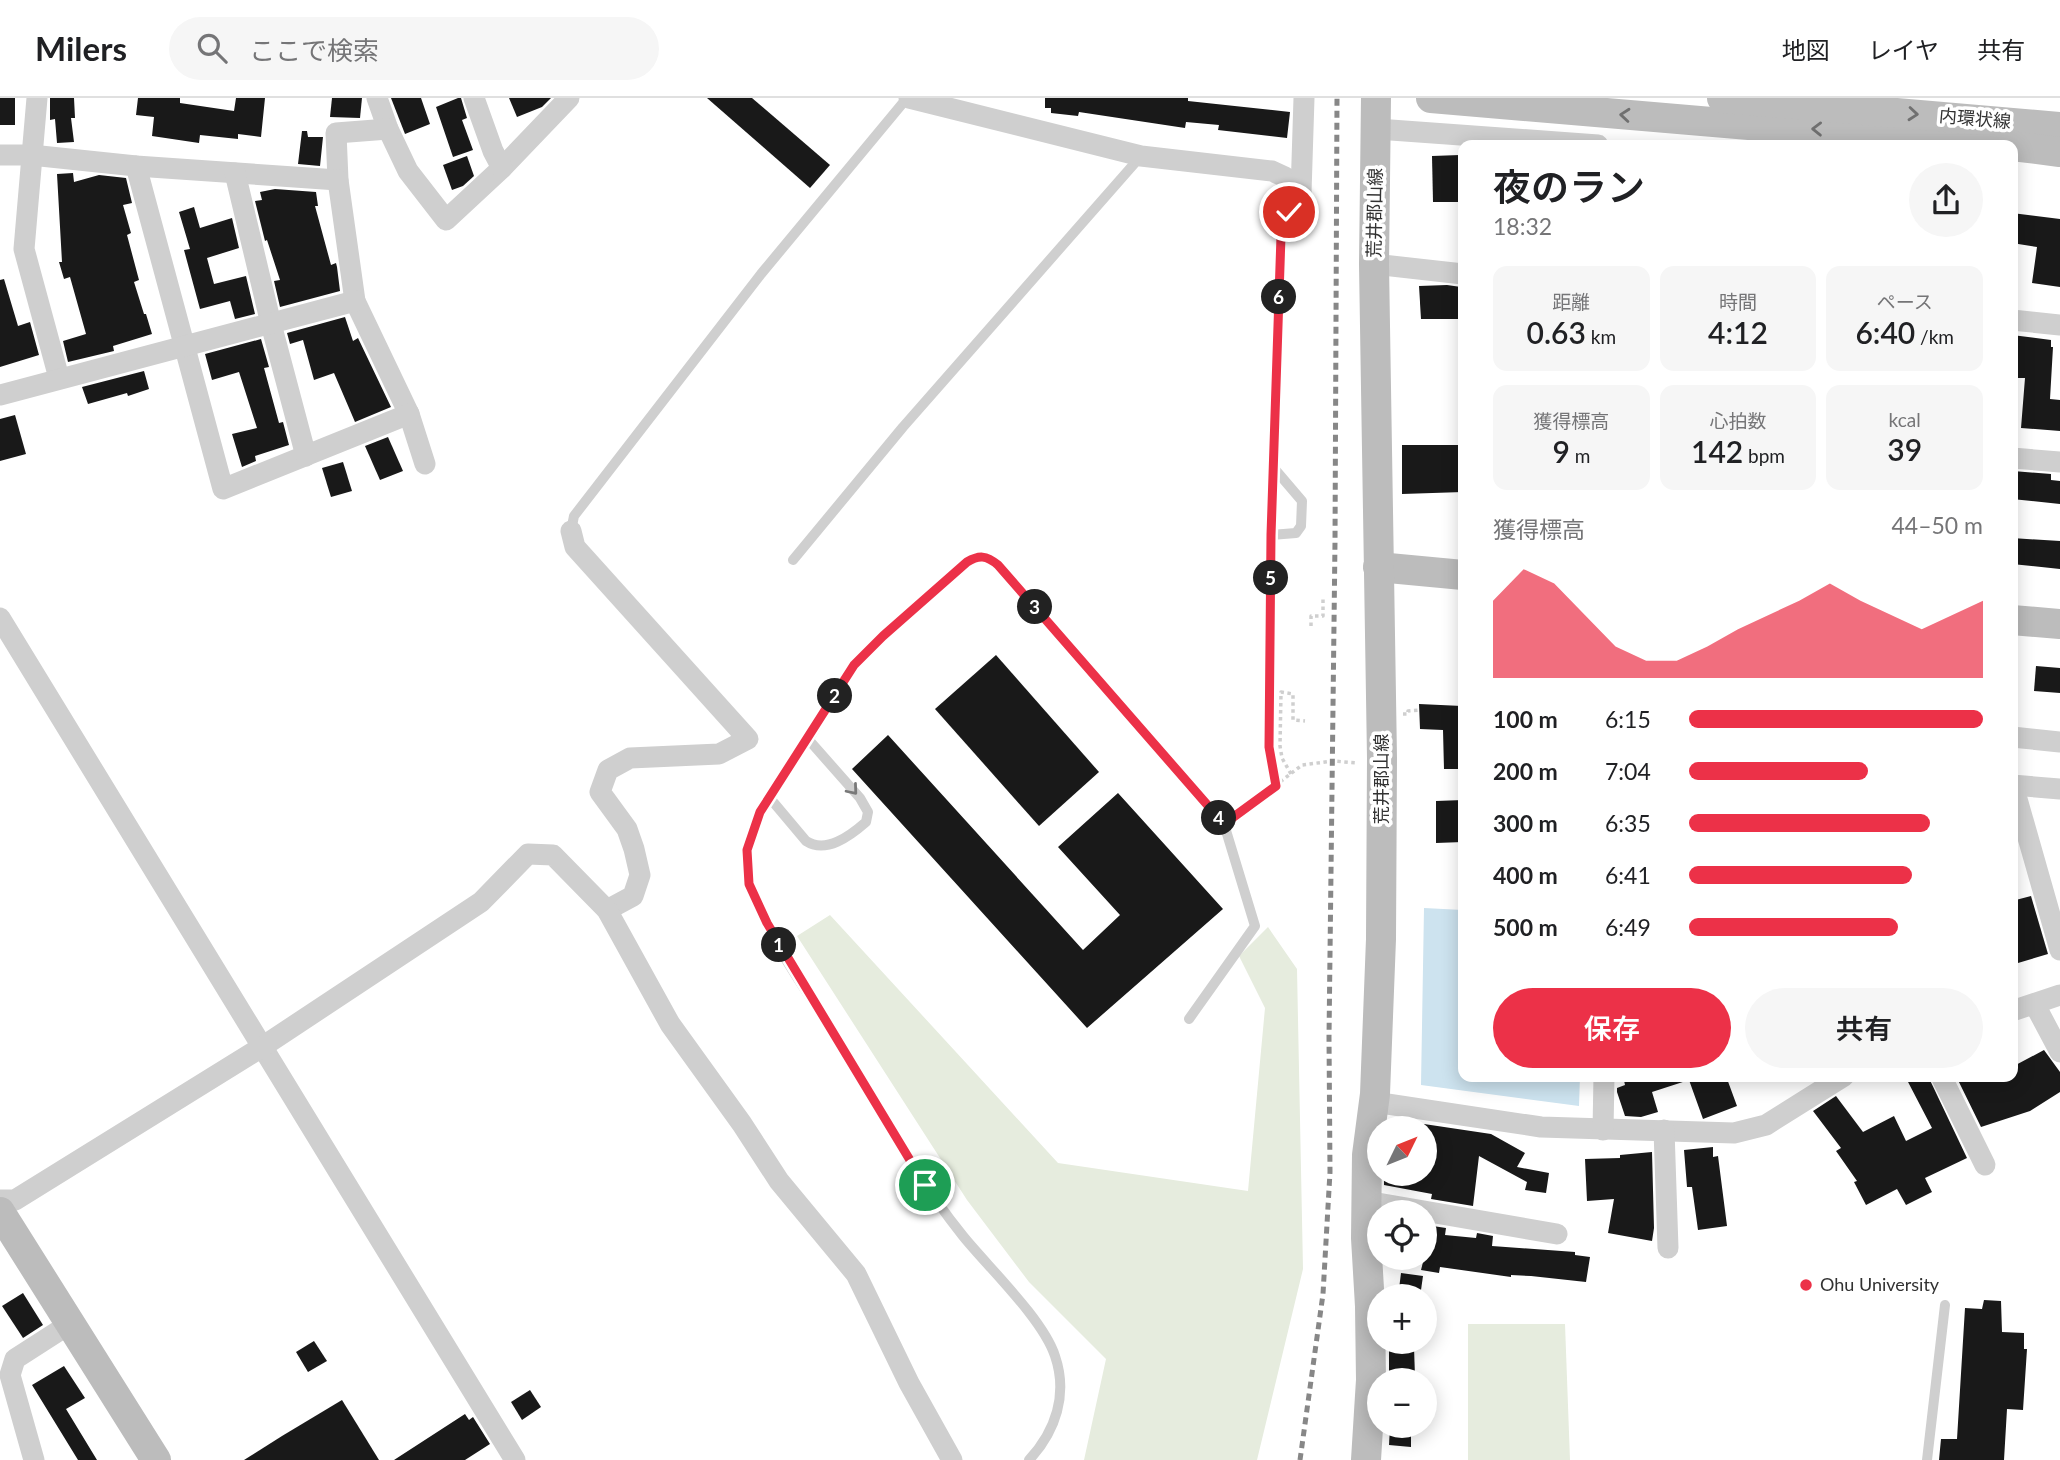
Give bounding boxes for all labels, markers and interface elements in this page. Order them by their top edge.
search box [169,17,659,80]
text: Milers [35,28,127,68]
icon: search [193,29,231,67]
text: ここで検索 [249,34,379,66]
text: 地図 [1782,35,1830,64]
text: レイヤ [1868,35,1939,64]
text: 共有 [1977,35,2025,64]
street label: 内環状線 [1938,104,2012,132]
one-way arrow [1907,106,1918,121]
one-way arrow [1619,108,1630,123]
one-way arrow [1811,121,1821,137]
text: 夜のラン [1493,163,1645,209]
button: share [1909,163,1983,237]
street label: 荒井郡山線 [1362,168,1386,258]
pin [1259,182,1319,242]
icon: check [1270,193,1308,231]
text: 18:32 [1493,212,1552,240]
pin: 6 [1262,280,1296,314]
text: 6 [1273,285,1284,308]
text: 距離 [1552,290,1590,313]
text: 時間 [1719,290,1757,313]
text: ペース [1877,290,1933,313]
text: 0.63 [1527,314,1586,350]
text: 4:12 [1708,314,1768,350]
text: 6:40 [1855,314,1915,350]
text: km [1586,325,1616,348]
text: /km [1915,325,1954,348]
text: kcal [1889,408,1921,431]
text: 獲得標高 [1533,409,1609,432]
text: 心拍数 [1709,409,1767,432]
text: 39 [1887,431,1922,467]
text: 9 [1552,433,1570,469]
text: 142 [1691,433,1743,469]
text: m [1570,444,1590,467]
text: bpm [1743,444,1785,467]
text: 44–50 m [1891,511,1983,539]
text: 獲得標高 [1493,515,1585,543]
pin: 5 [1254,560,1288,596]
text: 5 [1265,566,1276,589]
pin: 3 [1018,589,1052,624]
text: 3 [1029,595,1040,618]
pin: 2 [818,678,852,714]
text: 2 [829,684,840,707]
text: 100 m [1493,705,1558,733]
text: 6:15 [1605,705,1651,733]
street label: 荒井郡山線 [1370,734,1392,824]
text: 200 m [1493,757,1558,785]
text: 7:04 [1605,757,1651,785]
one-way arrow [845,782,857,795]
pin: 4 [1202,800,1236,836]
text: 4 [1213,806,1224,829]
text: 300 m [1493,809,1558,837]
text: 6:35 [1605,809,1651,837]
text: 400 m [1493,861,1558,889]
text: 6:41 [1605,861,1651,889]
text: 500 m [1493,913,1558,941]
text: 6:49 [1605,913,1651,941]
pin: 1 [762,928,796,962]
text: 1 [773,933,784,956]
button: 保存 [1493,988,1731,1068]
button: 共有 [1745,988,1983,1068]
north arrow [1367,1116,1437,1186]
map controls [1367,1116,1437,1438]
pin [895,1155,955,1215]
icon: arrive [906,1166,944,1204]
button: locate [1367,1200,1437,1270]
place label: Ohu University [1820,1273,1940,1295]
marker: Ohu University [1798,1277,1814,1293]
button: + [1367,1284,1437,1354]
button: − [1367,1368,1437,1438]

